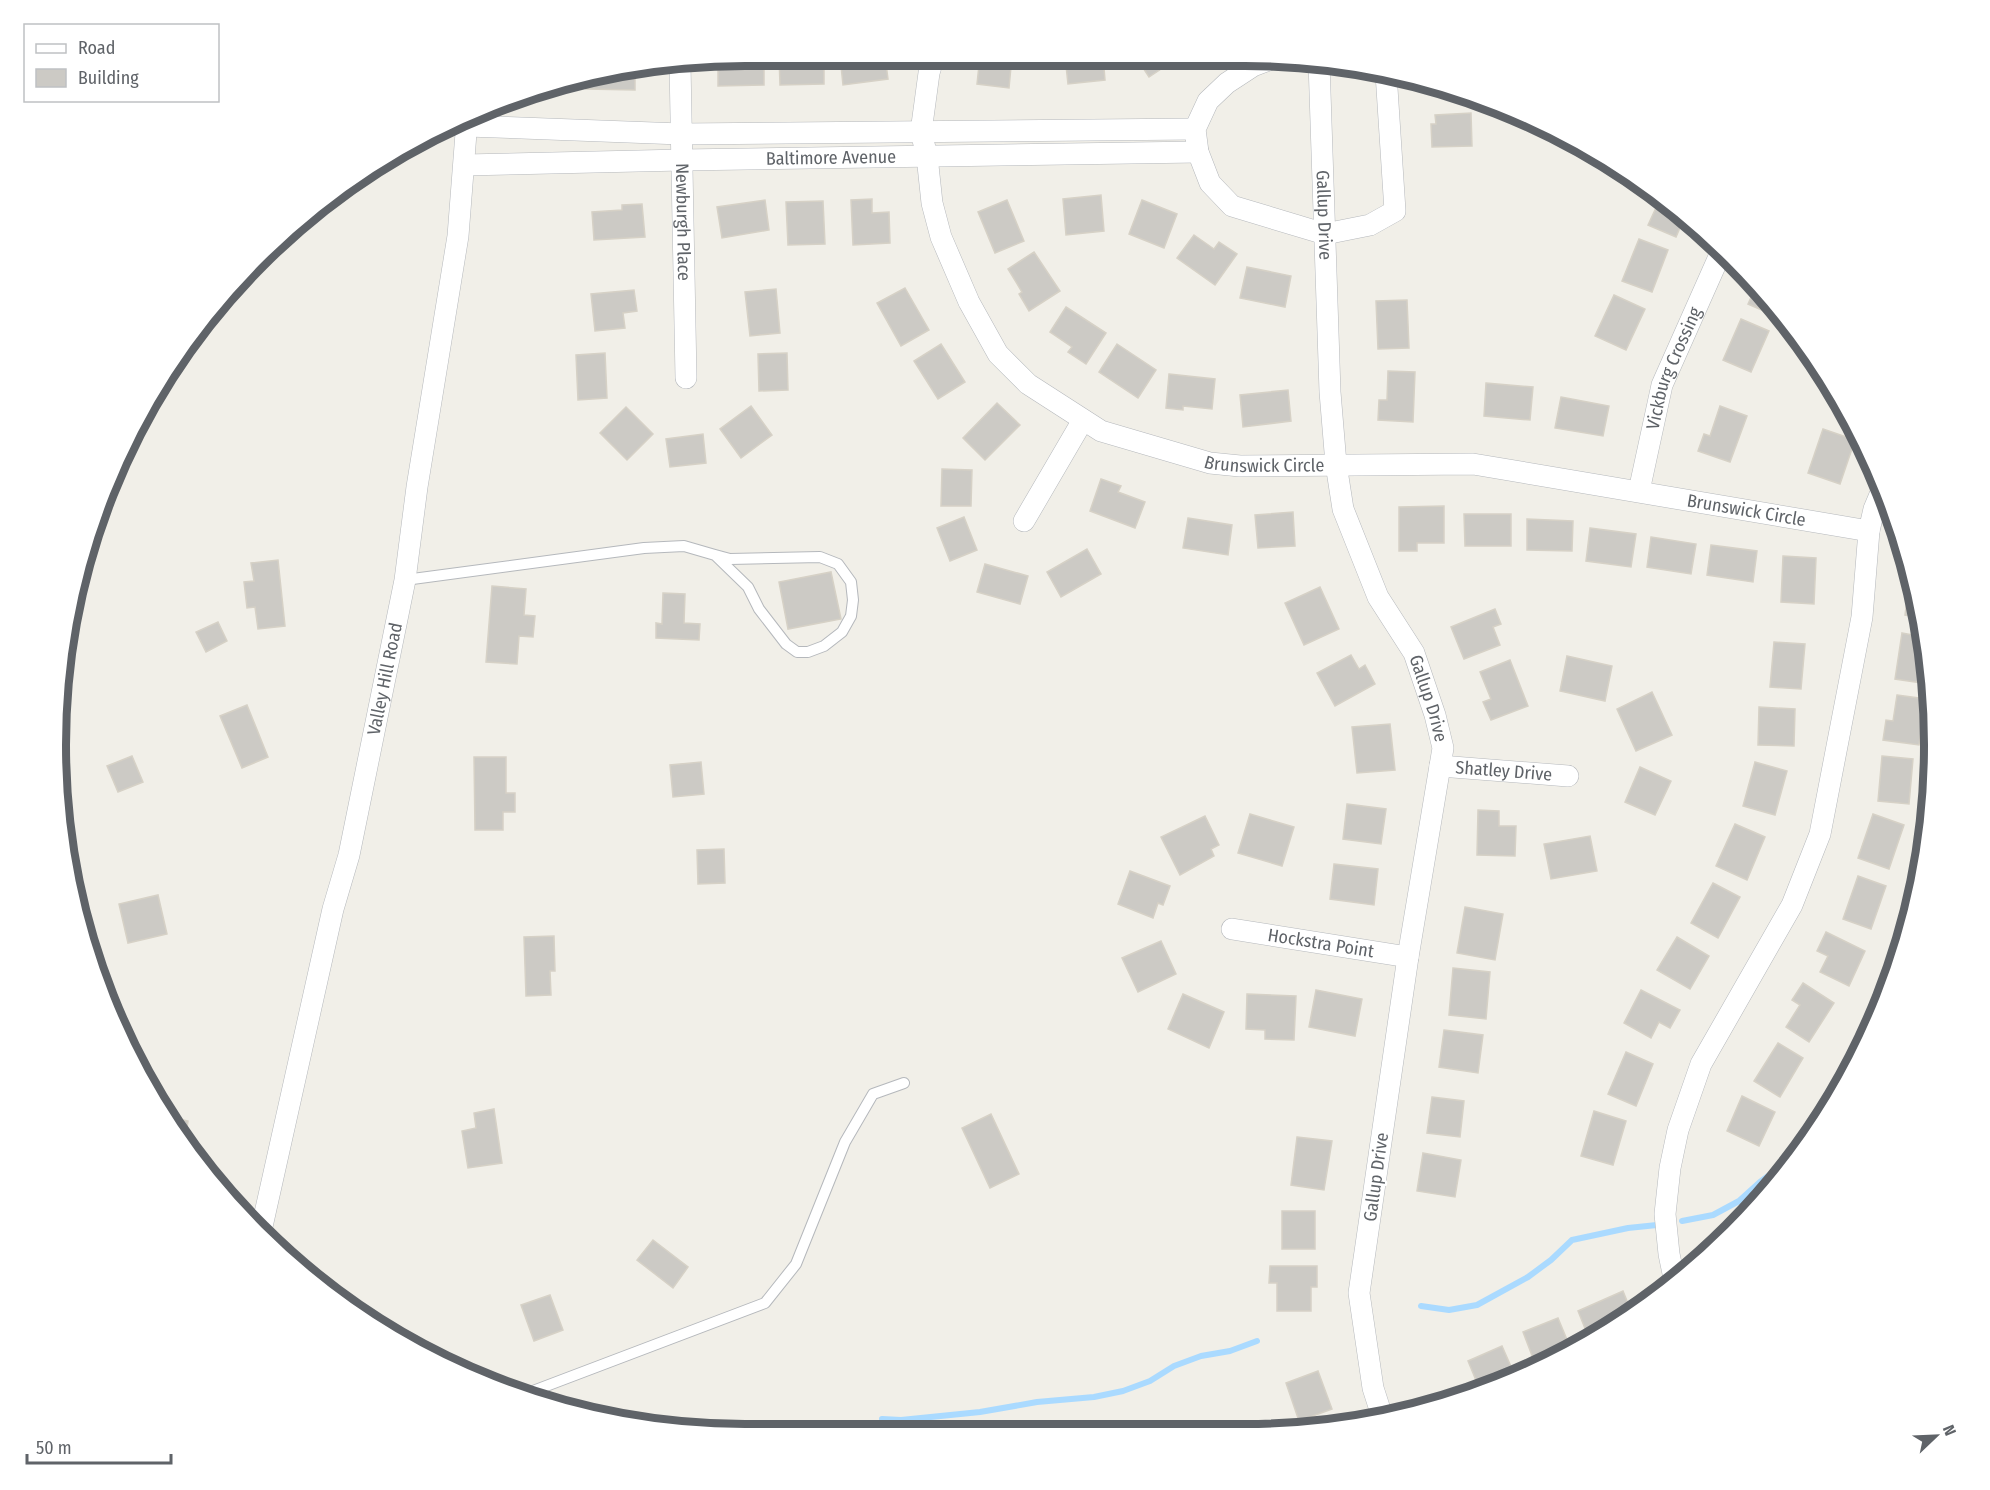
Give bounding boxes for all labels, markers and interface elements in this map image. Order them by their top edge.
legend [24,24,219,102]
text: Road [78,37,115,59]
text: Building [78,67,139,89]
street label: Baltimore Avenue [766,146,896,170]
street label: Newburgh Place [671,163,695,281]
street label: Gallup Drive [1312,170,1337,260]
street label: Vickburg Crossing [1642,303,1706,431]
street label: Brunswick Circle [1201,451,1324,477]
street label: Brunswick Circle [1685,489,1808,531]
street label: Valley Hill Road [363,621,407,737]
street label: Gallup Drive [1404,652,1452,744]
street label: Shatley Drive [1455,756,1553,786]
street label: Hockstra Point [1266,924,1376,962]
street label: Gallup Drive [1359,1131,1393,1223]
north arrow [1906,1406,1966,1466]
text: N [1939,1422,1960,1438]
scale bar [27,1427,171,1465]
text: 50 m [36,1437,72,1459]

